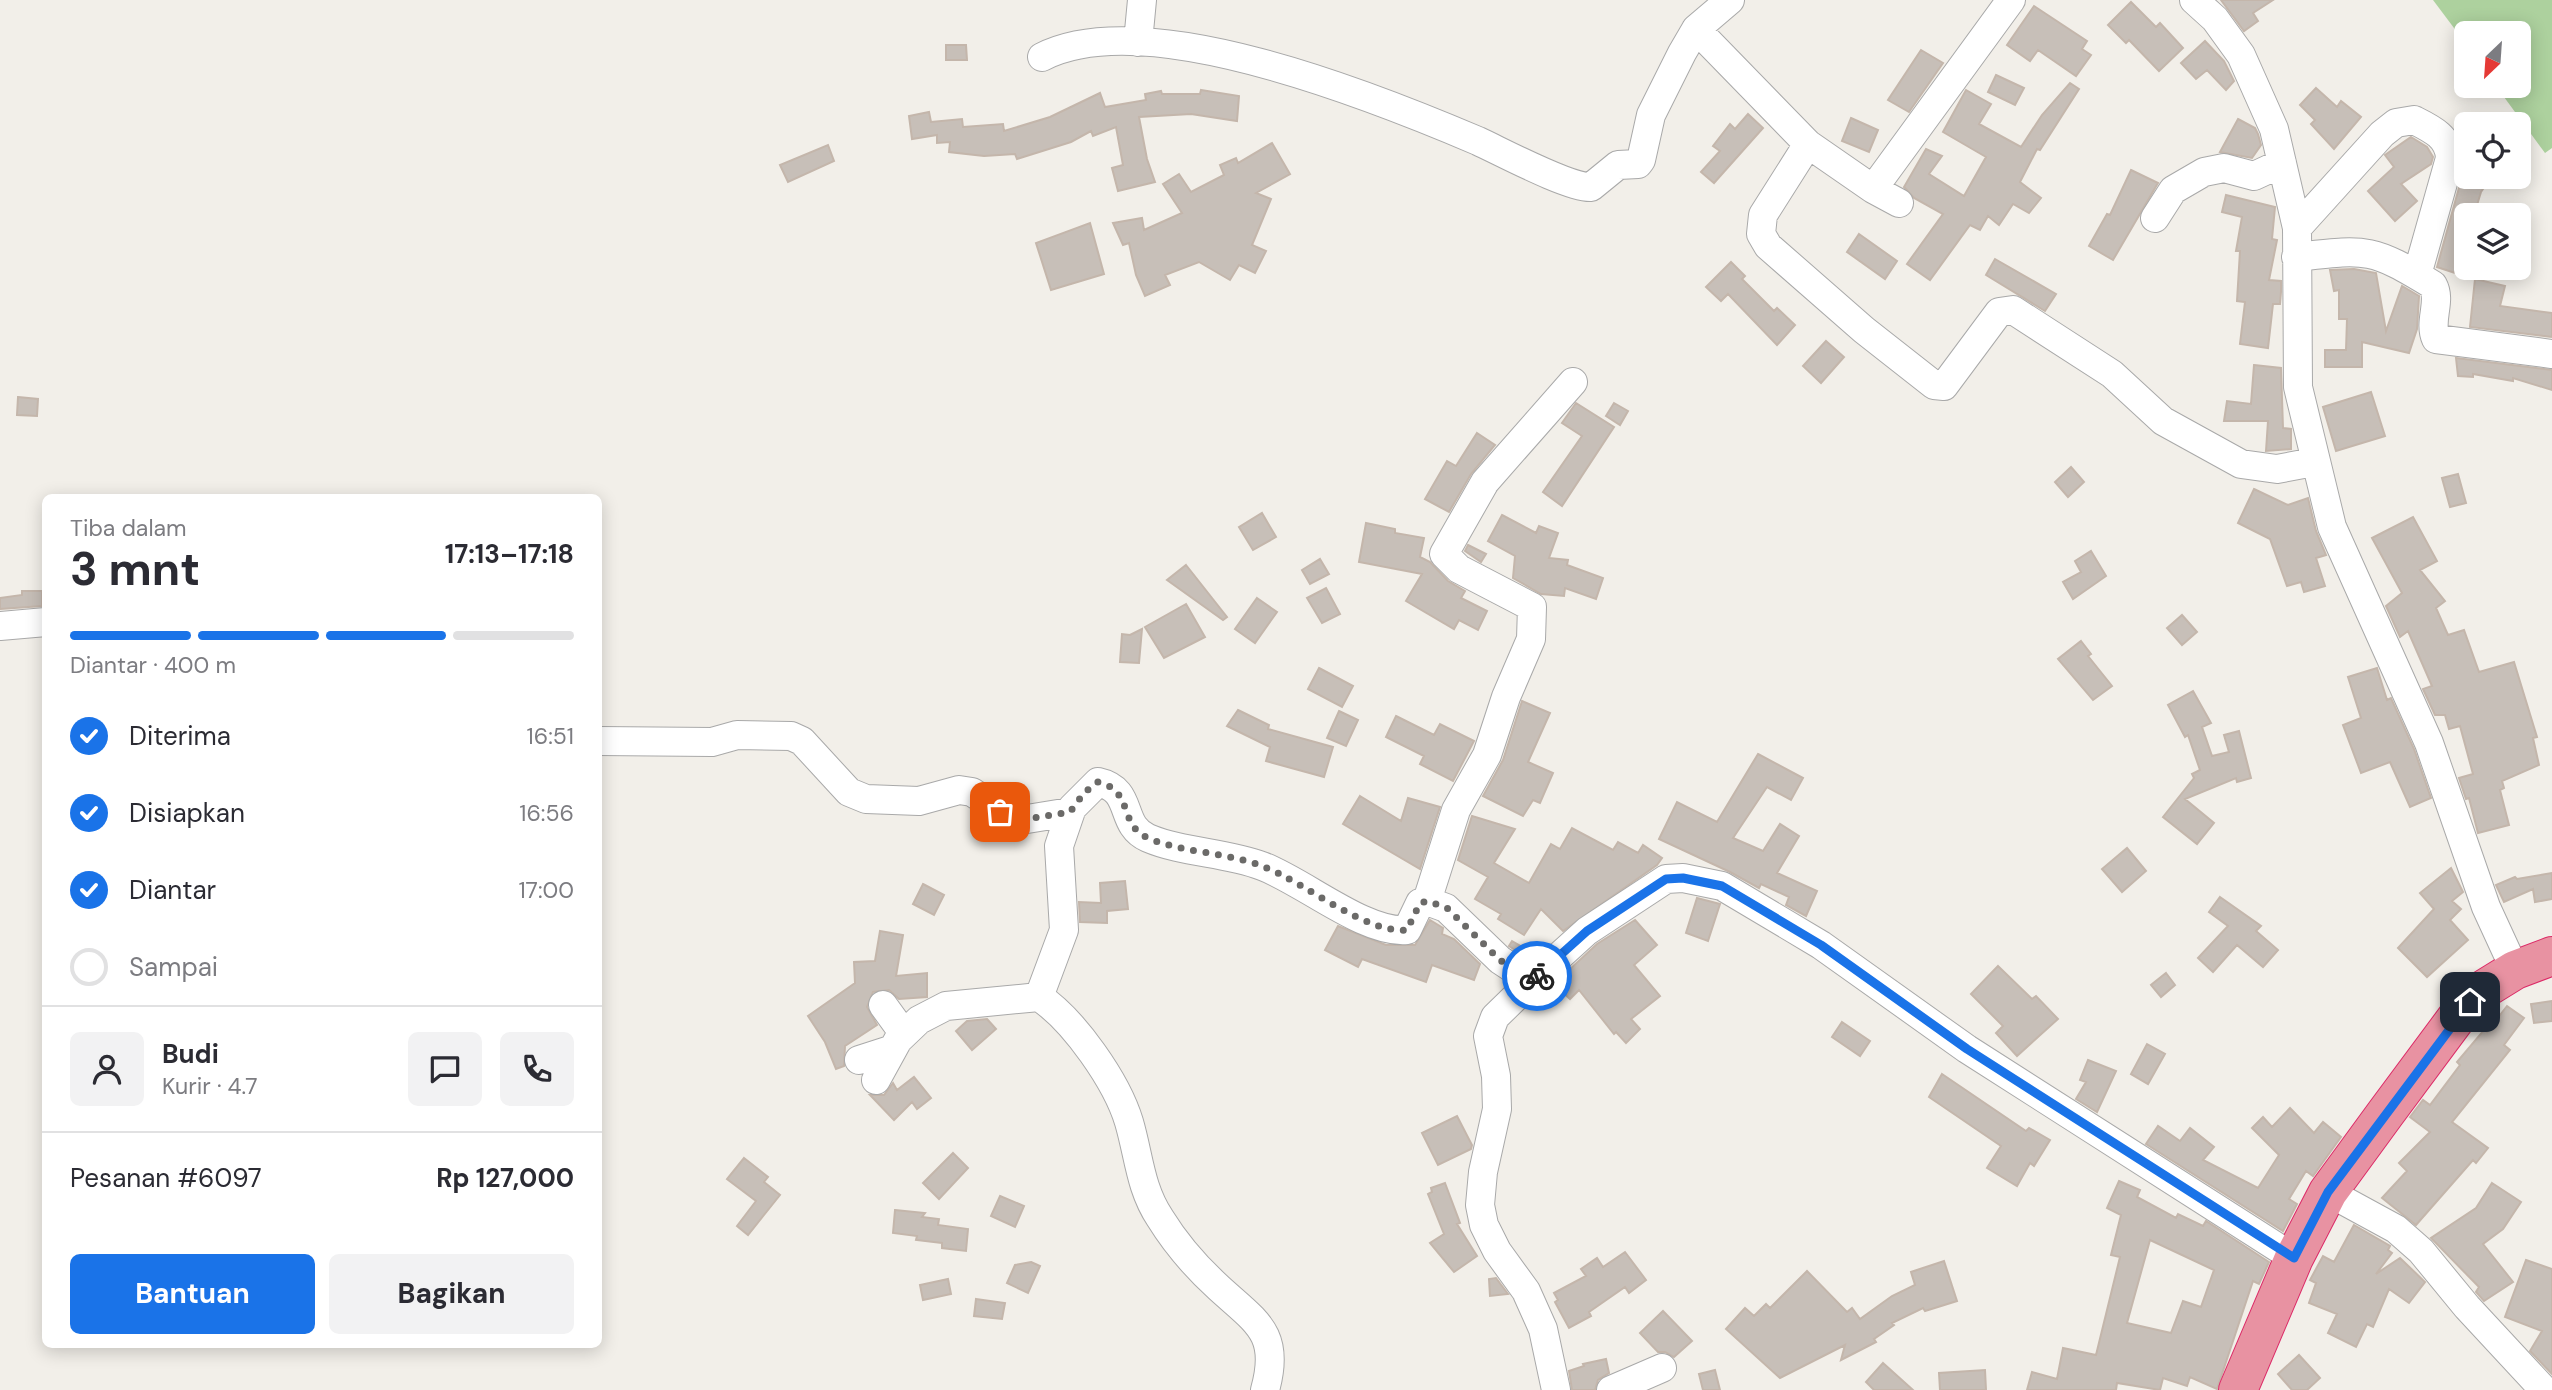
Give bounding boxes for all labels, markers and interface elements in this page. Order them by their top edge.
north arrow [2454,21,2530,98]
map controls [2454,21,2531,280]
button: locate [2454,112,2531,189]
button: layers [2454,203,2531,280]
text: Tiba dalam [70,513,187,543]
text: 17:13–17:18 [445,537,574,571]
text: 3 mnt [70,539,200,599]
text: Diantar · 400 m [70,650,236,680]
icon: check [70,717,108,755]
text: Diterima [129,719,231,753]
text: 16:51 [527,721,574,751]
pin [970,782,1030,842]
icon: bag [981,793,1019,831]
icon: check [70,794,108,832]
text: Disiapkan [129,796,245,830]
text: 16:56 [519,798,574,828]
icon: check [70,871,108,909]
text: Diantar [129,873,216,907]
text: 17:00 [518,875,574,905]
courier [1502,941,1572,1011]
text: Sampai [129,950,218,984]
icon: bike [1518,957,1556,995]
pin [2440,972,2500,1032]
icon: home [2451,983,2489,1021]
button: person [70,1032,144,1106]
button: chat [408,1032,482,1106]
button: phone [500,1032,574,1106]
text: Budi [162,1037,219,1071]
text: Kurir · 4.7 [162,1071,258,1101]
text: Pesanan #6097 [70,1161,262,1195]
text: Rp 127,000 [436,1161,574,1195]
button: Bantuan [70,1254,315,1334]
button: Bagikan [329,1254,574,1334]

